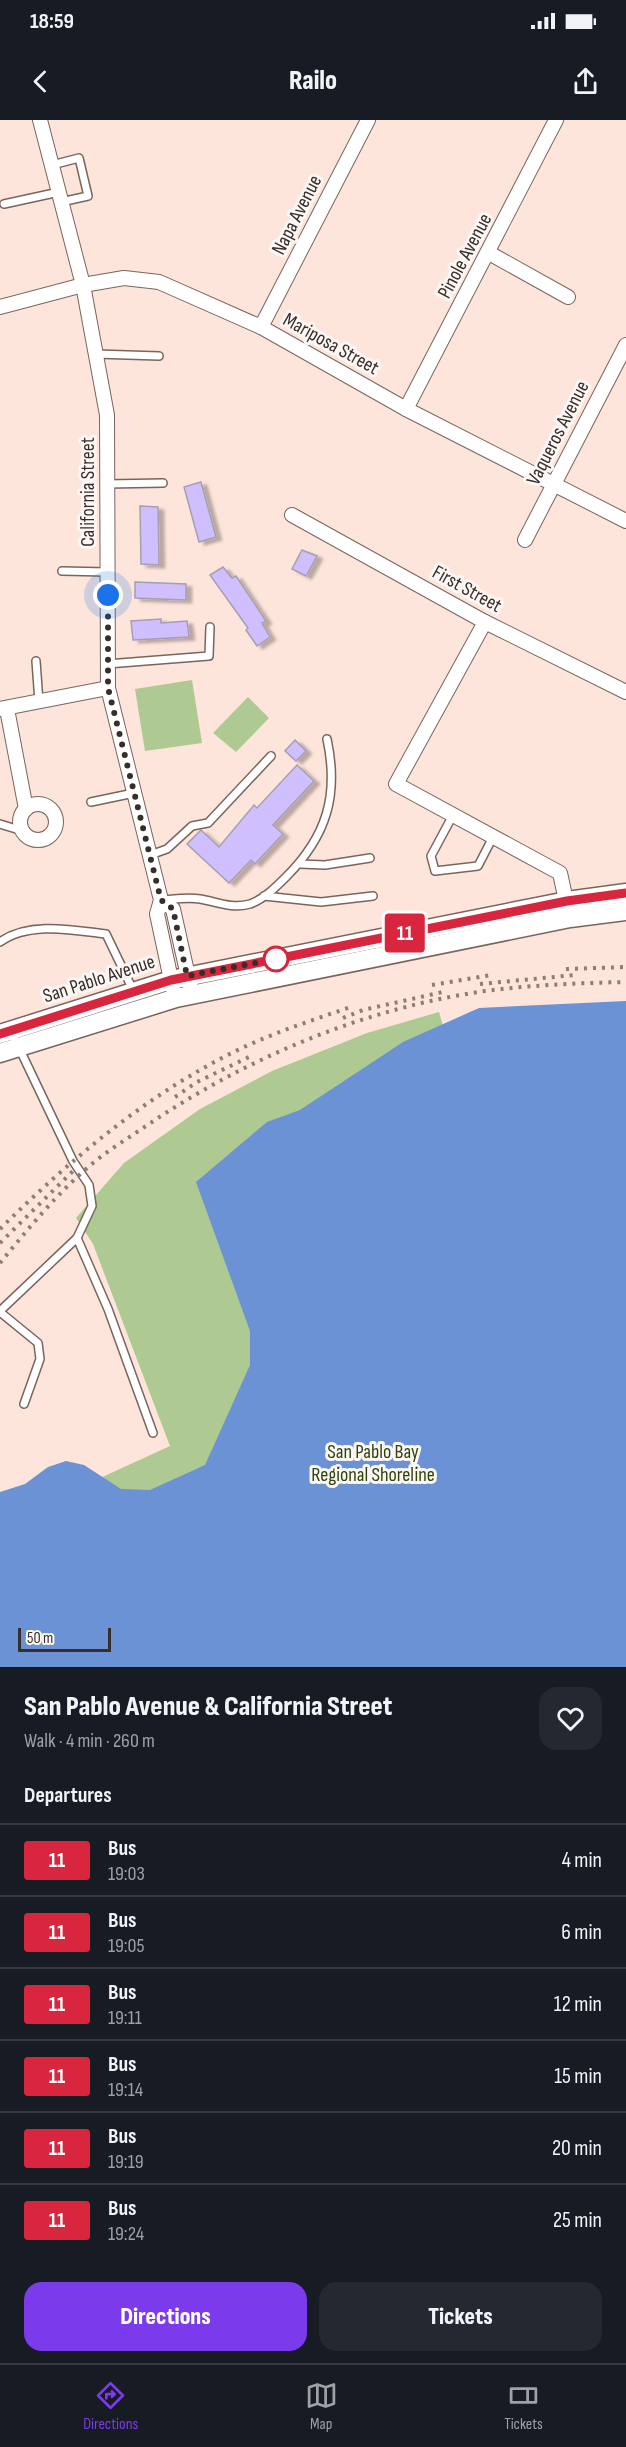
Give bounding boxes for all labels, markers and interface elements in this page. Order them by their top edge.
text: 18:59 [30,8,74,35]
icon: back [24,65,57,98]
text: Railo [289,65,337,97]
icon: share [569,65,602,98]
street label: Napa Avenue [267,171,327,259]
street label: Pinole Avenue [433,209,497,303]
street label: Mariposa Street [279,308,383,380]
street label: Vaqueros Avenue [521,377,595,489]
street label: California Street [76,437,100,547]
street label: First Street [428,560,506,618]
your location [93,580,123,610]
line badge: 11 [378,914,432,952]
text: 11 [397,921,413,946]
unlabelled marker [263,946,289,972]
street label: San Pablo Avenue [40,950,158,1008]
park label: San Pablo Bay Regional Shoreline [311,1440,435,1487]
scale bar [18,1625,111,1652]
text: 50 m [27,1629,53,1648]
button: heart [539,1687,602,1750]
text: San Pablo Avenue & California Street [24,1690,392,1723]
text: Walk · 4 min · 260 m [24,1729,155,1753]
text: Departures [24,1782,112,1809]
text: Bus [108,1835,137,1862]
text: 4 min [562,1847,602,1874]
text: 11 [49,1848,65,1873]
text: 19:03 [108,1862,145,1886]
text: Bus [108,1907,137,1934]
text: 6 min [561,1919,602,1946]
text: 11 [49,1920,65,1945]
text: 19:05 [108,1934,145,1958]
text: Bus [108,1979,137,2006]
text: 12 min [554,1991,602,2018]
text: 11 [49,1992,65,2017]
text: 19:11 [108,2006,142,2030]
text: Bus [108,2051,137,2078]
text: 15 min [554,2063,602,2090]
text: 11 [49,2064,65,2089]
text: 19:14 [108,2078,143,2102]
text: Bus [108,2123,137,2150]
text: 20 min [552,2135,602,2162]
text: 11 [49,2136,65,2161]
text: 19:19 [108,2150,144,2174]
text: Bus [108,2195,137,2222]
text: 25 min [553,2207,602,2234]
text: 11 [49,2208,65,2233]
text: 19:24 [108,2222,144,2246]
button: Directions [24,2282,307,2351]
button: Tickets [319,2282,602,2351]
tab: Directions [83,2379,138,2434]
tab: Map [305,2379,338,2434]
tab: Tickets [504,2379,543,2434]

